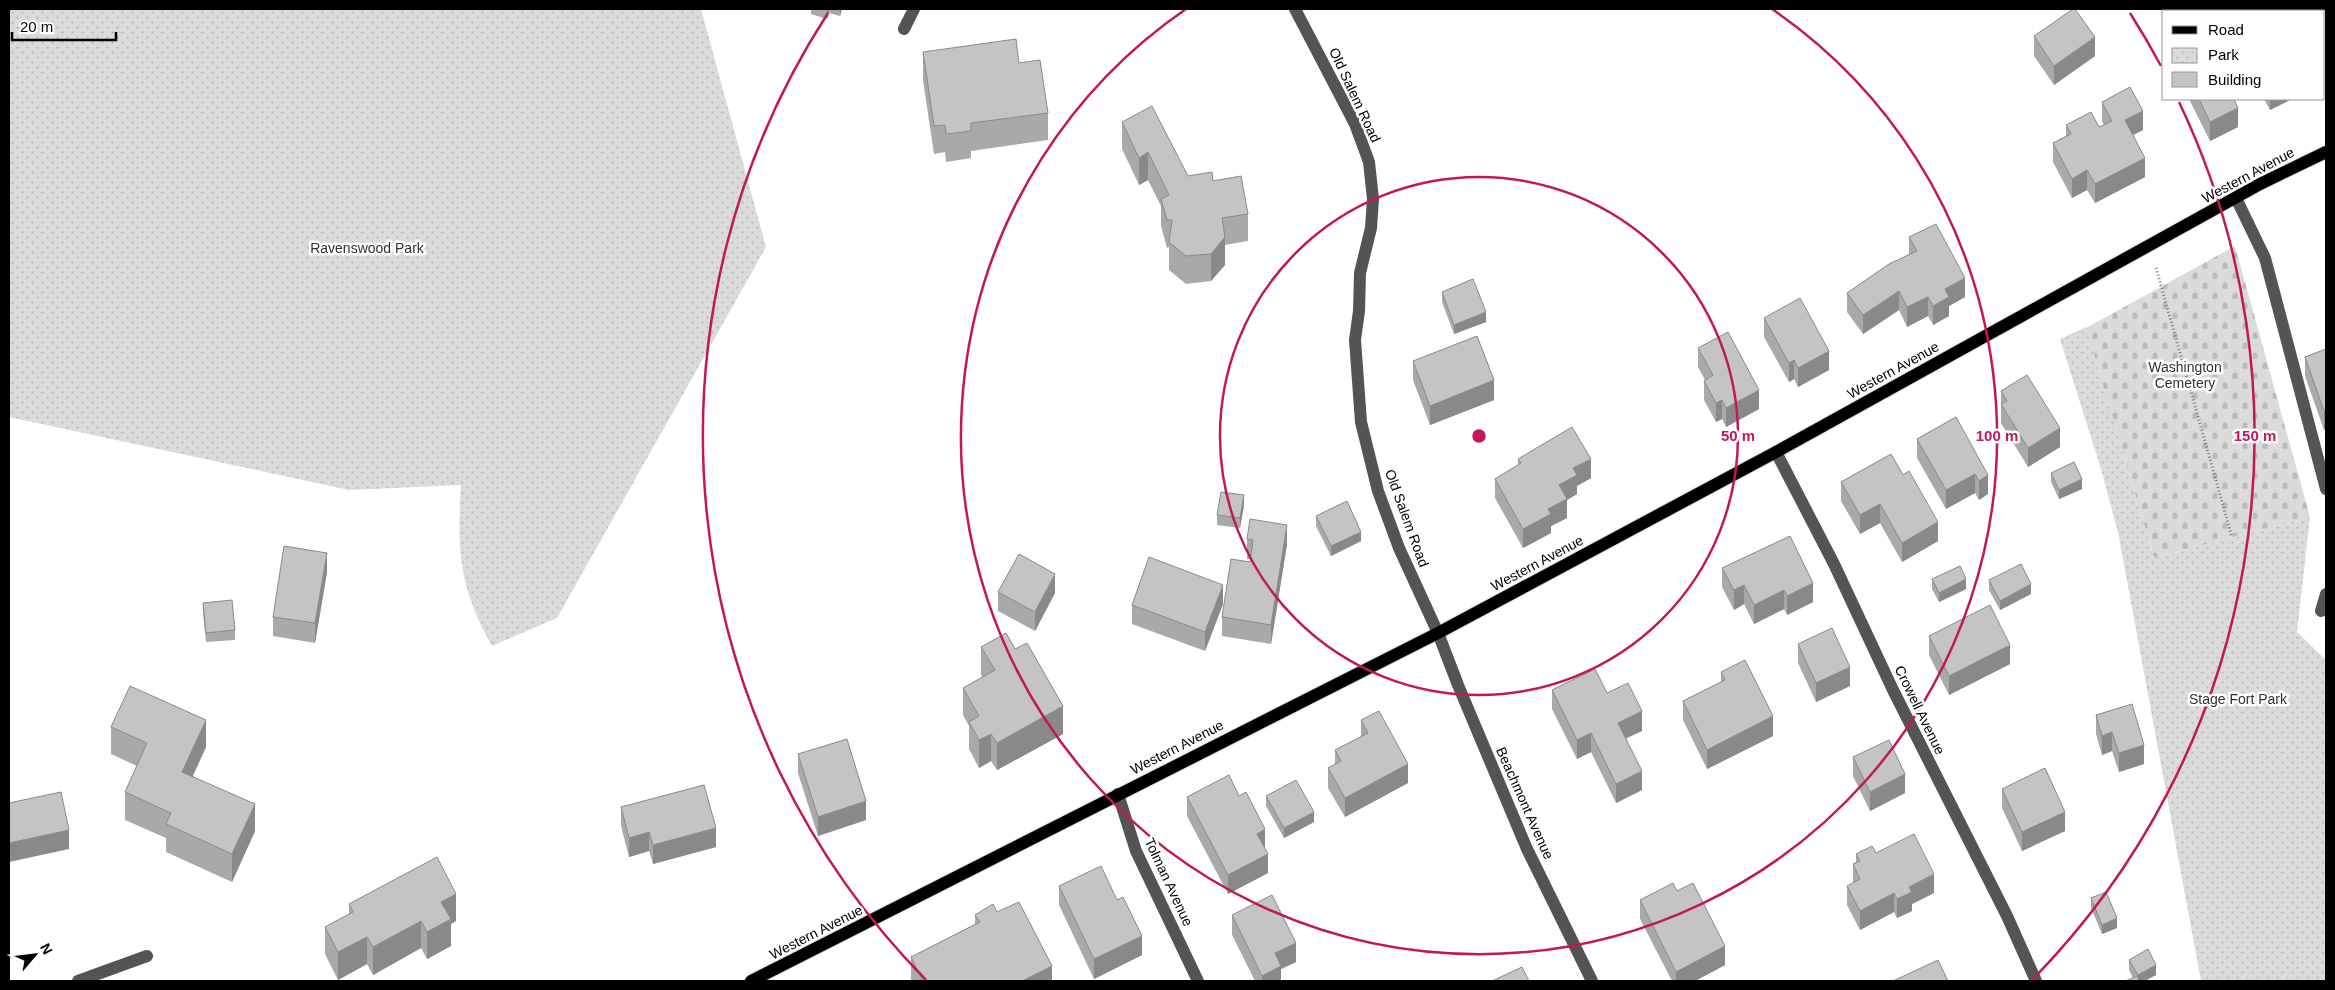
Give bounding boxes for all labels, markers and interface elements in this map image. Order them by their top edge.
scale bar [12,10,116,42]
legend [2162,10,2325,100]
text: 20 m [20,18,53,35]
text: Road [2208,21,2244,38]
street label: Old Salem Road [1326,45,1384,145]
text: Park [2208,46,2239,63]
text: Building [2208,71,2261,88]
street label: Western Avenue [2199,144,2297,206]
park label: Ravenswood Park [310,240,425,256]
street label: Western Avenue [1844,338,1942,402]
park label: Washington Cemetery [2148,359,2222,391]
centre of rings [1470,427,1488,445]
text: 50 m [1721,427,1755,444]
text: 100 m [1976,427,2018,444]
text: 150 m [2234,427,2276,444]
street label: Old Salem Road [1382,467,1432,569]
street label: Western Avenue [1488,532,1586,594]
street label: Crowell Avenue [1892,663,1949,757]
park label: Stage Fort Park [2189,691,2288,707]
street label: Western Avenue [1128,717,1226,777]
street label: Beachmont Avenue [1493,744,1557,862]
street label: Tolman Avenue [1142,835,1197,929]
street label: Western Avenue [767,902,865,962]
north arrow [10,930,60,980]
text: N [37,941,56,957]

